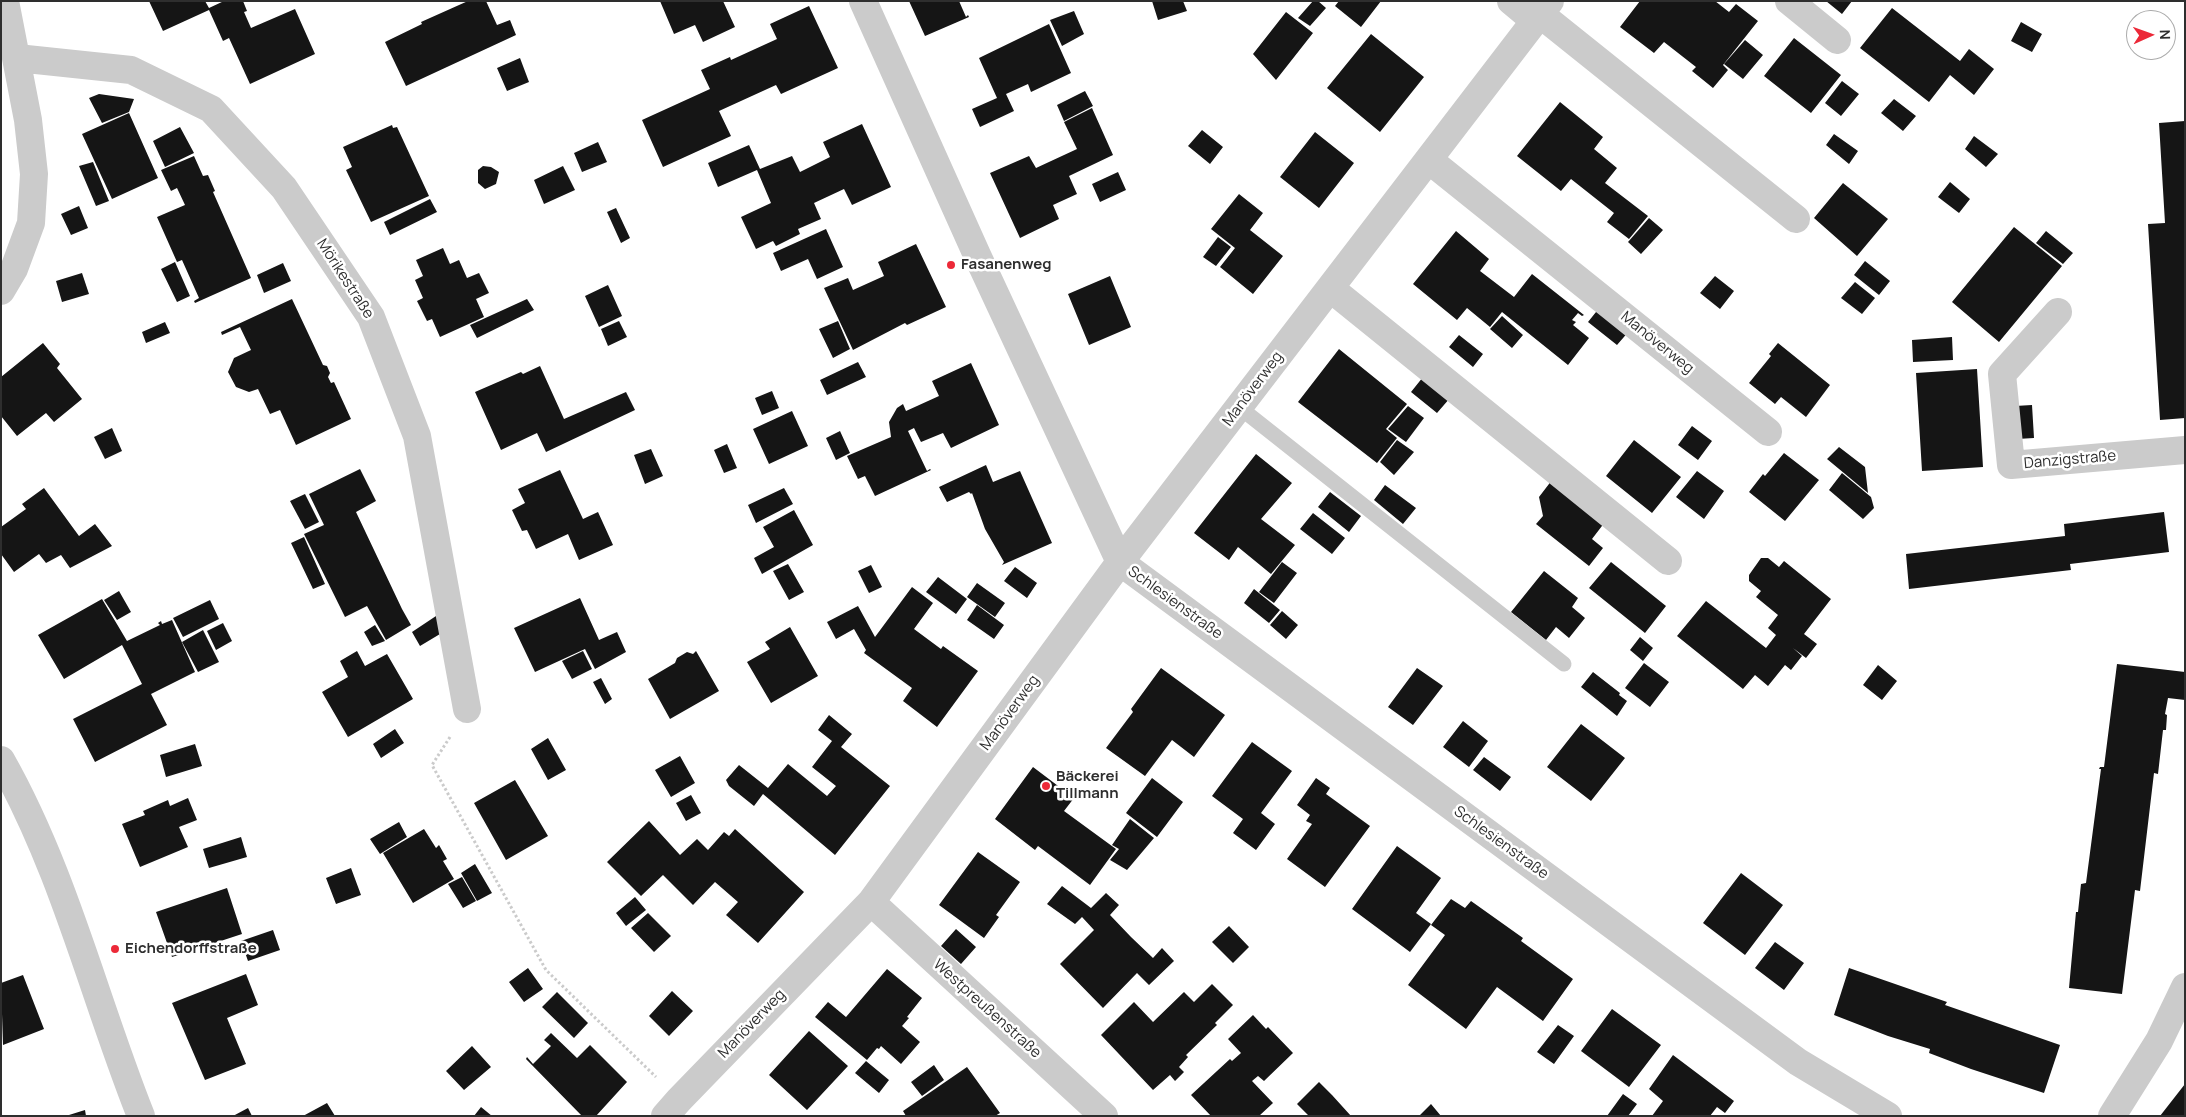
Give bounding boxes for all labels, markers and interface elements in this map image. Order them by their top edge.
north arrow [2126,10,2176,60]
text: N [2156,29,2175,40]
street label: Mörikestraße [313,236,377,322]
place label: Fasanenweg [961,256,1051,274]
marker: Fasanenweg [945,259,957,271]
street label: Manöverweg [1617,308,1697,378]
street label: Manöverweg [1219,348,1287,430]
street label: Danzigstraße [2023,447,2117,473]
street label: Schlesienstraße [1124,563,1226,643]
street label: Manöverweg [977,672,1043,754]
place label: Bäckerei Tillmann [1056,768,1119,803]
marker: Bäckerei Tillmann [1040,780,1052,792]
street label: Schlesienstraße [1450,803,1552,883]
place label: Eichendorffstraße [125,940,257,958]
marker: Eichendorffstraße [109,943,121,955]
street label: Westpreußenstraße [929,956,1045,1062]
street label: Manöverweg [715,986,789,1062]

